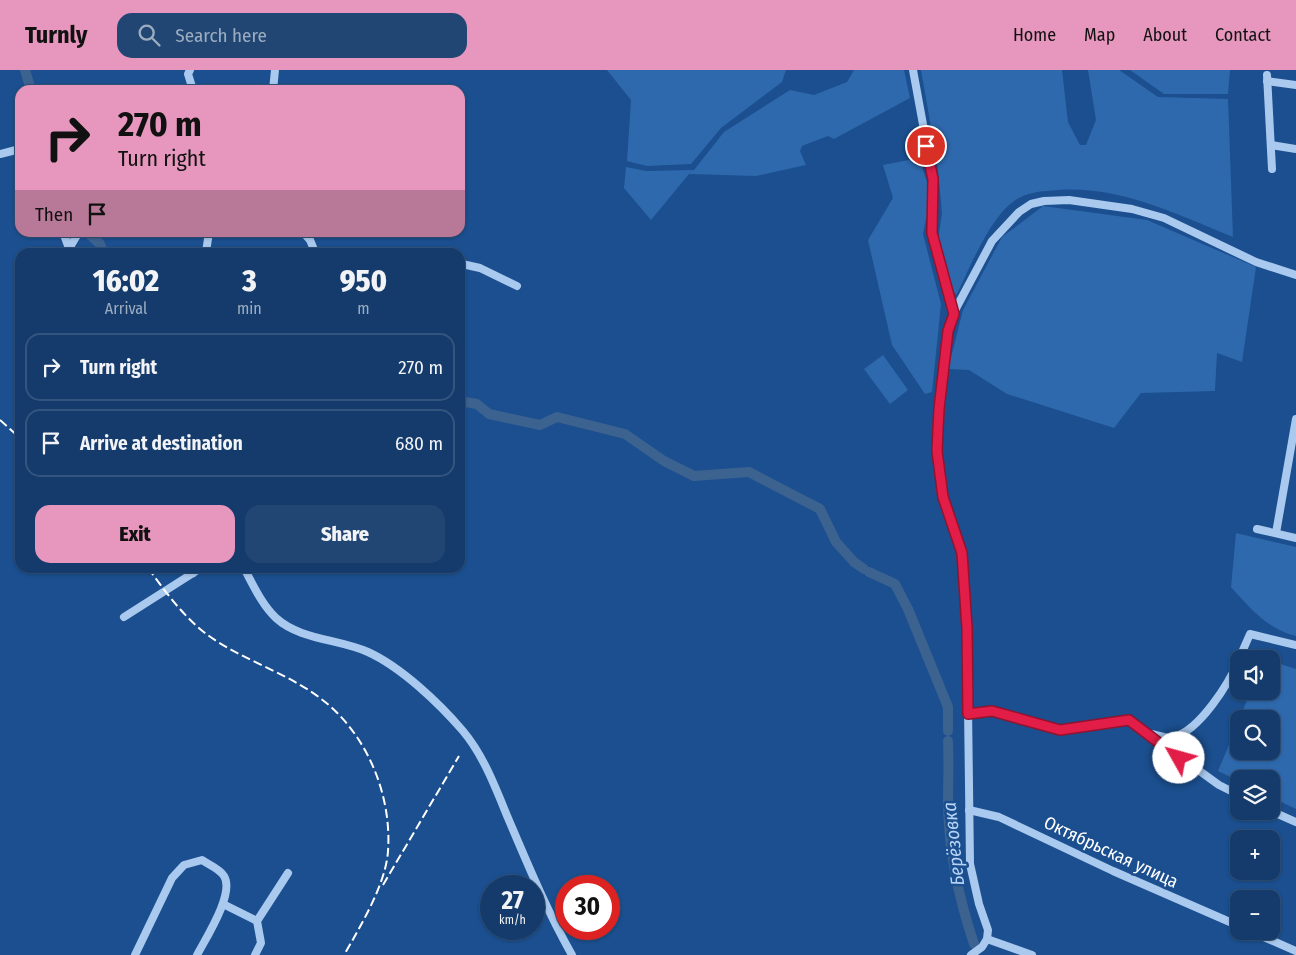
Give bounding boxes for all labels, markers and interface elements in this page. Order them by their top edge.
search box [117,13,467,58]
text: Turnly [25,21,87,49]
icon: search [135,21,163,49]
text: Search here [175,24,267,47]
text: Home [1013,24,1056,46]
text: Map [1084,24,1115,46]
text: About [1143,24,1187,46]
text: Contact [1215,24,1271,46]
text: 270 m [118,103,202,145]
icon: right [35,105,100,170]
pin [905,125,947,167]
icon: arrive [912,132,940,160]
text: Turn right [118,145,206,172]
icon: arrive [83,200,111,228]
text: Then [35,203,73,226]
text: 16:02 [93,263,159,299]
text: 3 [242,263,257,299]
text: 950 [340,263,387,299]
text: Arrival [105,299,147,318]
text: min [237,299,262,318]
text: m [357,299,370,318]
icon: right [37,353,65,381]
text: Turn right [80,356,157,379]
text: 270 m [398,356,443,379]
icon: arrive [37,429,65,457]
text: Arrive at destination [80,432,243,455]
text: 680 m [395,432,443,455]
button: Exit [35,505,235,563]
button: Share [245,505,445,563]
map controls [1230,650,1280,940]
button: sound [1230,650,1280,700]
button: search [1230,710,1280,760]
position arrow [1152,731,1204,783]
button: layers [1230,770,1280,820]
water label: Берёзовка [938,801,969,887]
street label: Октябрьская улица [1040,811,1182,893]
button: + [1230,830,1280,880]
speed limit sign: 30 [555,875,620,940]
text: 27 [501,886,524,916]
button: − [1230,890,1280,940]
text: km/h [499,913,526,927]

